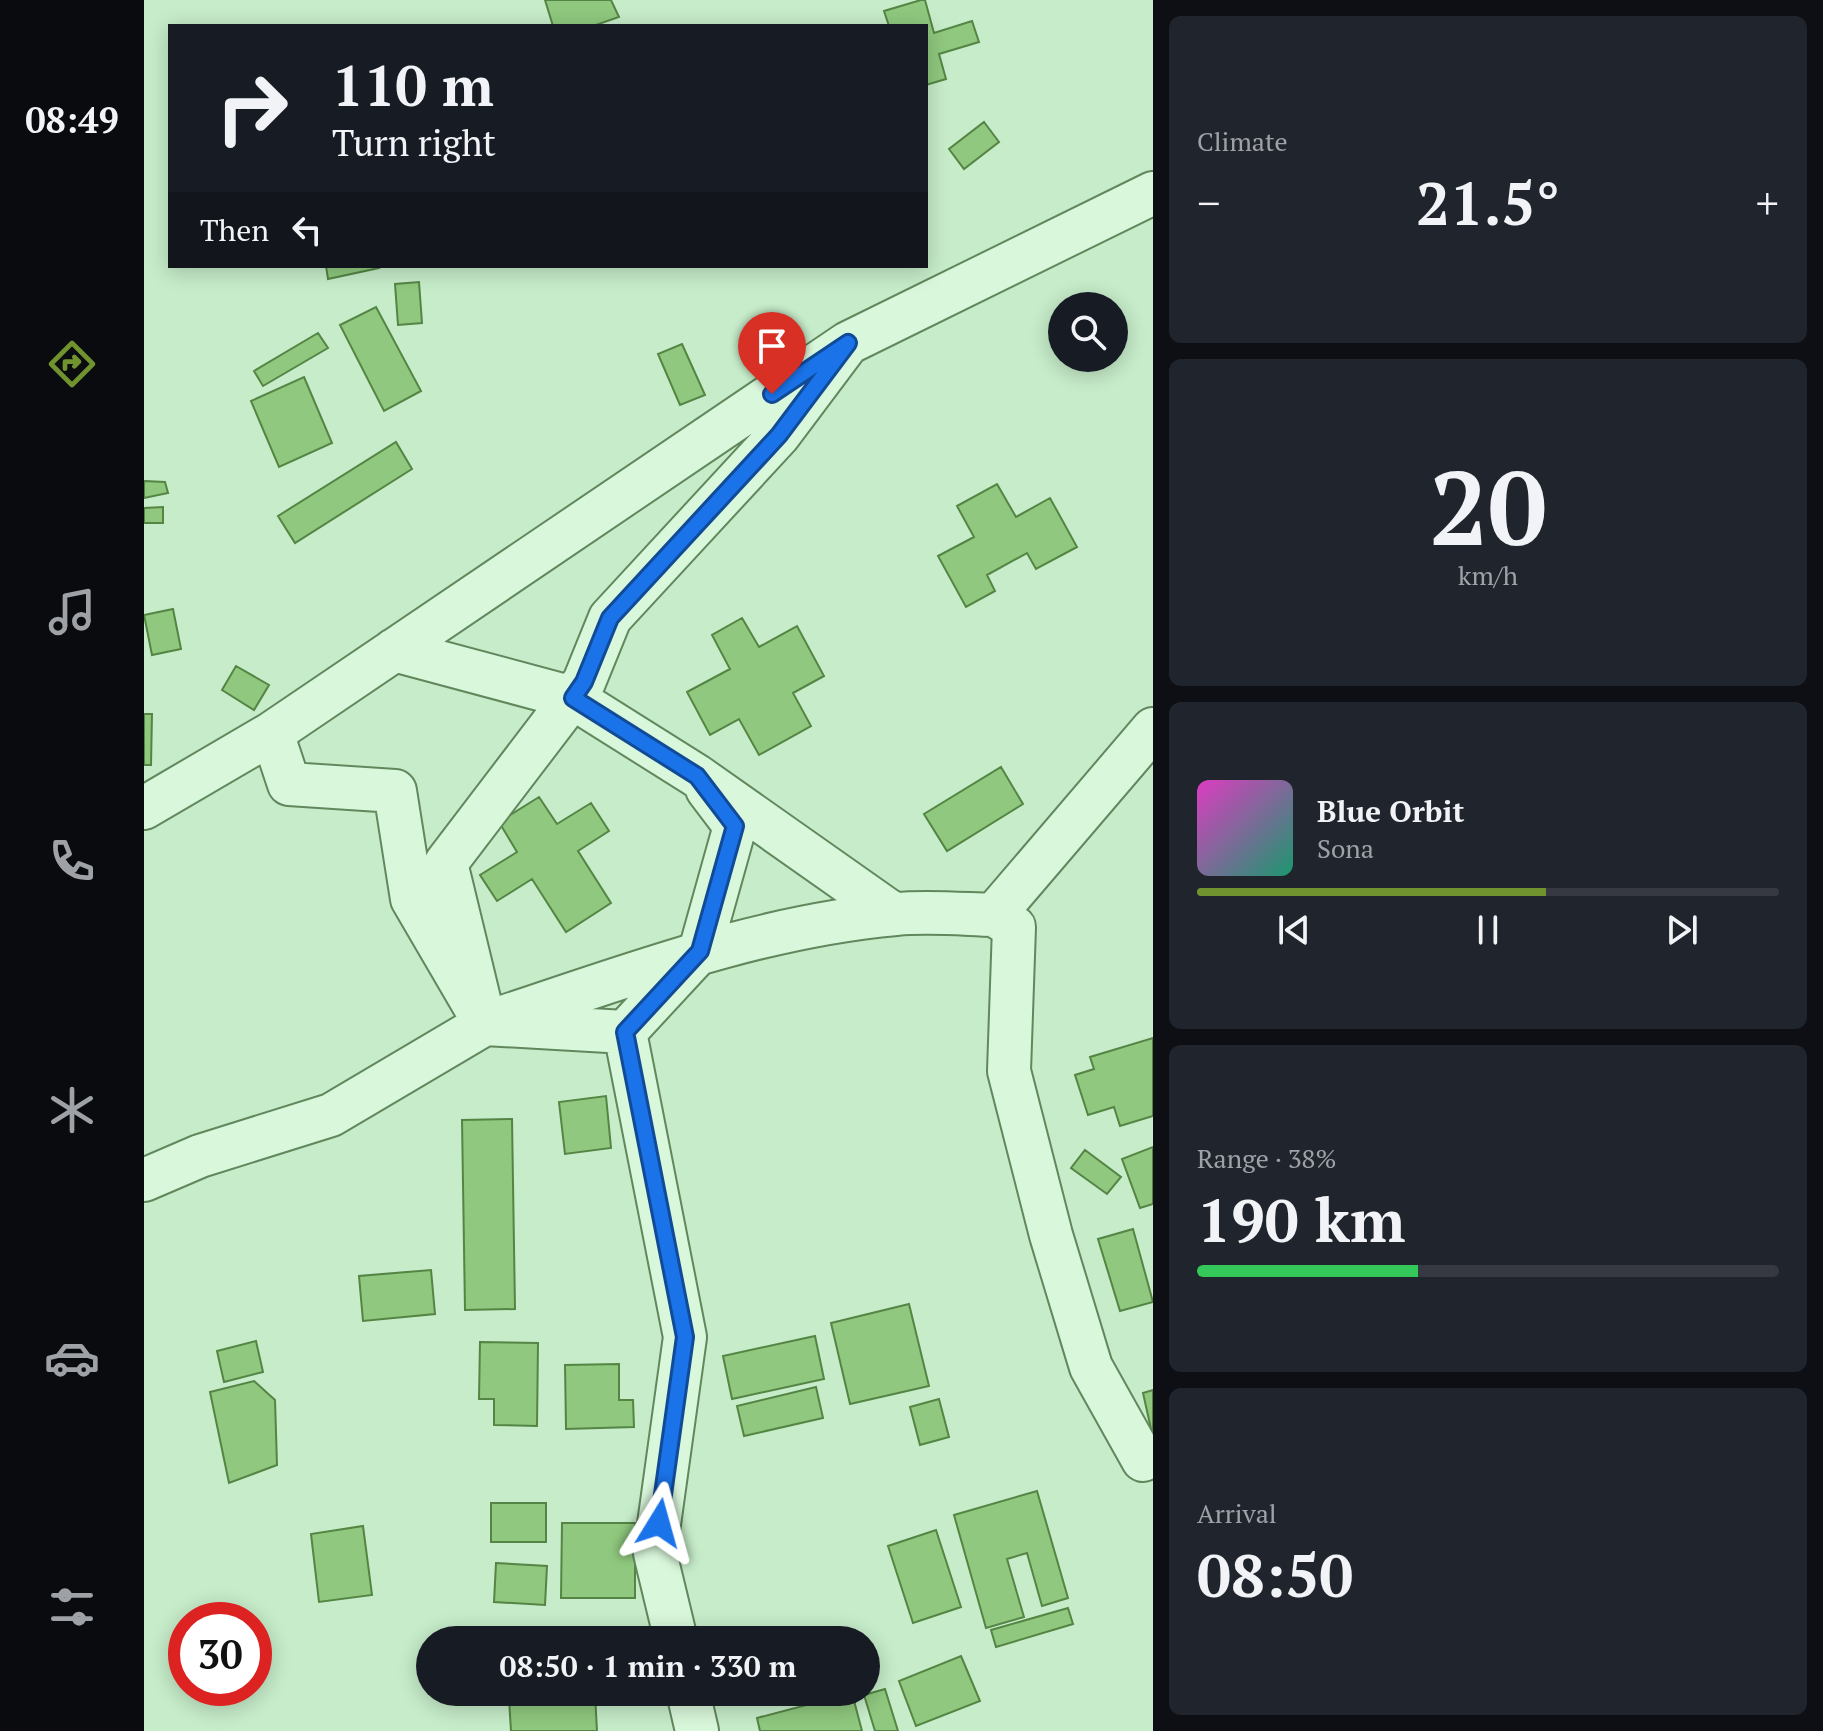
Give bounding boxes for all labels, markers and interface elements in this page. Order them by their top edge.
text: 110 m [332,48,494,122]
icon: right [200,56,304,160]
text: 08:49 [25,96,119,143]
text: Turn right [332,119,496,166]
text: Climate [1197,124,1288,158]
text: 21.5° [1416,163,1560,242]
text: − [1197,173,1220,232]
text: + [1756,173,1779,232]
icon: left [285,208,329,252]
text: Then [200,210,269,250]
map controls [1048,292,1128,372]
button: search [1048,292,1128,372]
pin [738,312,806,394]
icon: arrive [750,324,794,368]
icon: directions [44,336,100,392]
text: 20 [1429,437,1547,575]
text: km/h [1458,558,1518,592]
icon: music [44,584,100,640]
text: Blue Orbit [1317,791,1464,831]
text: Sona [1317,831,1374,865]
icon: phone [44,833,100,889]
icon: previous [1272,908,1316,952]
icon: pause [1466,908,1510,952]
icon: next [1660,908,1704,952]
icon: climate [44,1082,100,1138]
text: Range · 38% [1197,1141,1336,1175]
text: 190 km [1197,1180,1405,1259]
icon: car [44,1330,100,1386]
position arrow [617,1481,701,1565]
text: Arrival [1197,1496,1277,1530]
text: 08:50 [1197,1535,1353,1614]
icon: filters [44,1579,100,1635]
speed limit sign: 30 [168,1602,272,1706]
text: 08:50 · 1 min · 330 m [500,1646,796,1686]

